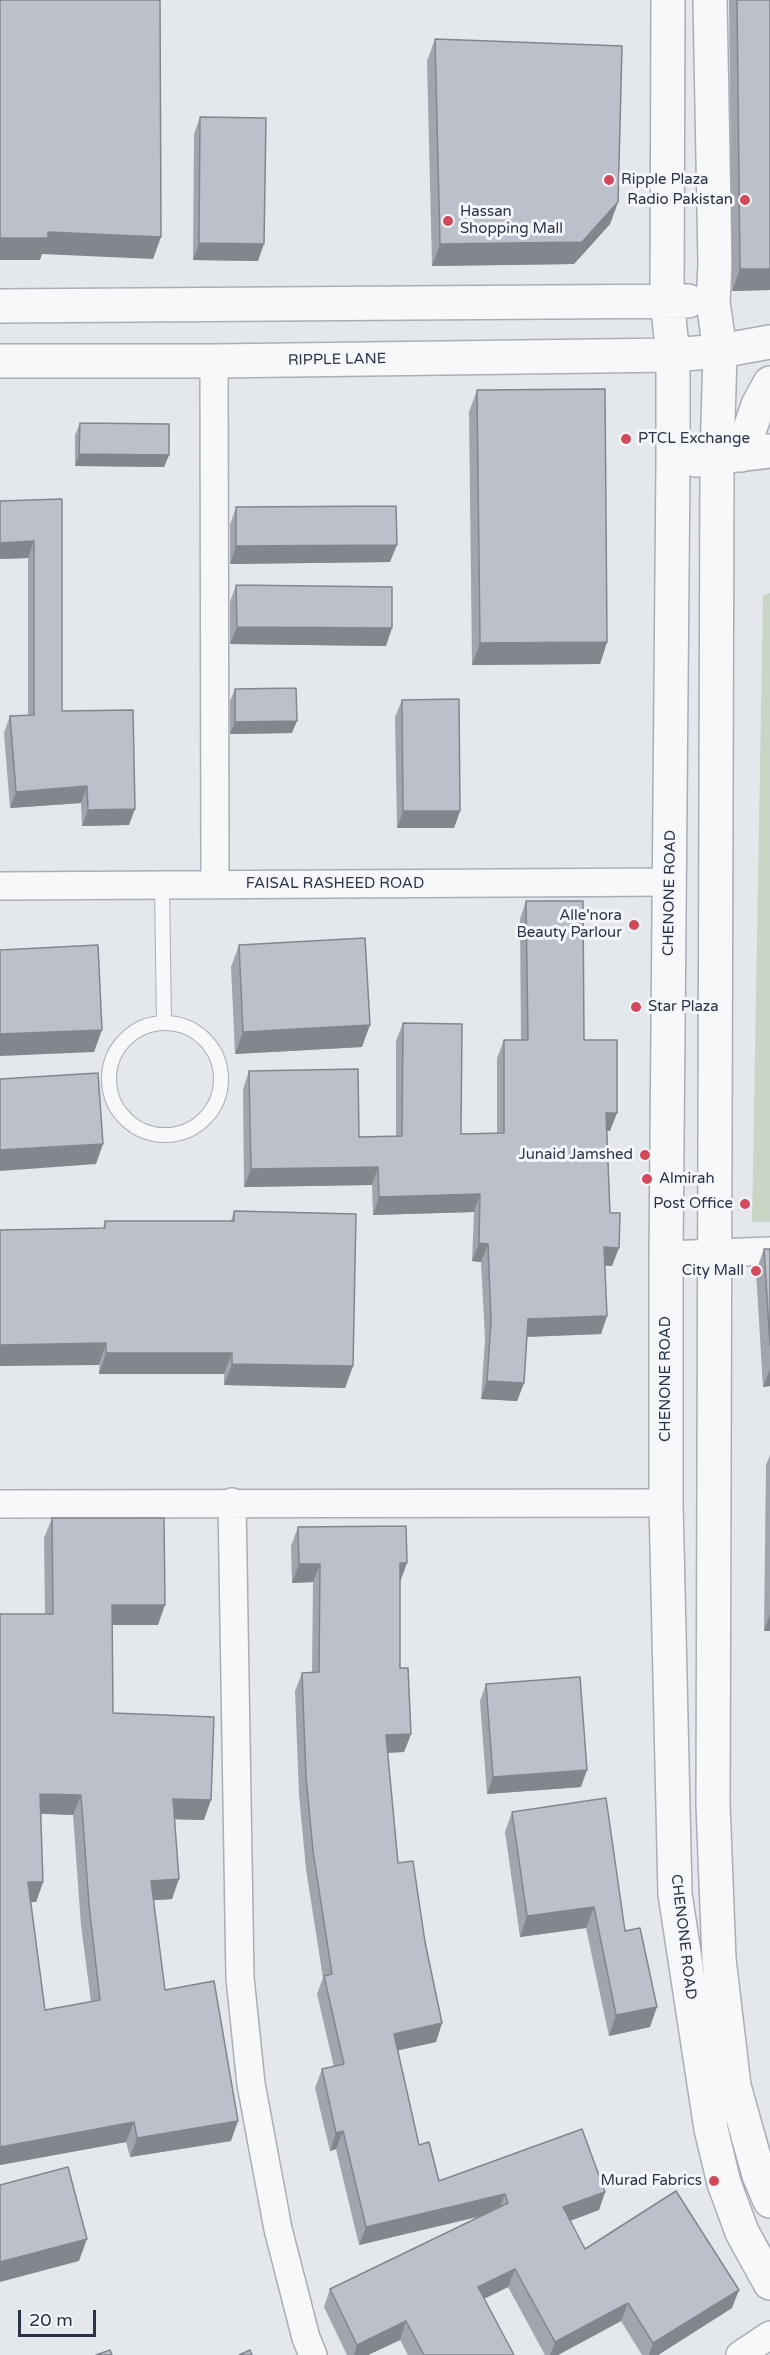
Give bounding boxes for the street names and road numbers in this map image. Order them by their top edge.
street label: RIPPLE LANE [288,350,386,370]
street label: CHENONE ROAD [660,830,680,956]
street label: FAISAL RASHEED ROAD [246,875,424,893]
street label: CHENONE ROAD [657,1316,675,1442]
street label: CHENONE ROAD [666,1873,700,2001]

